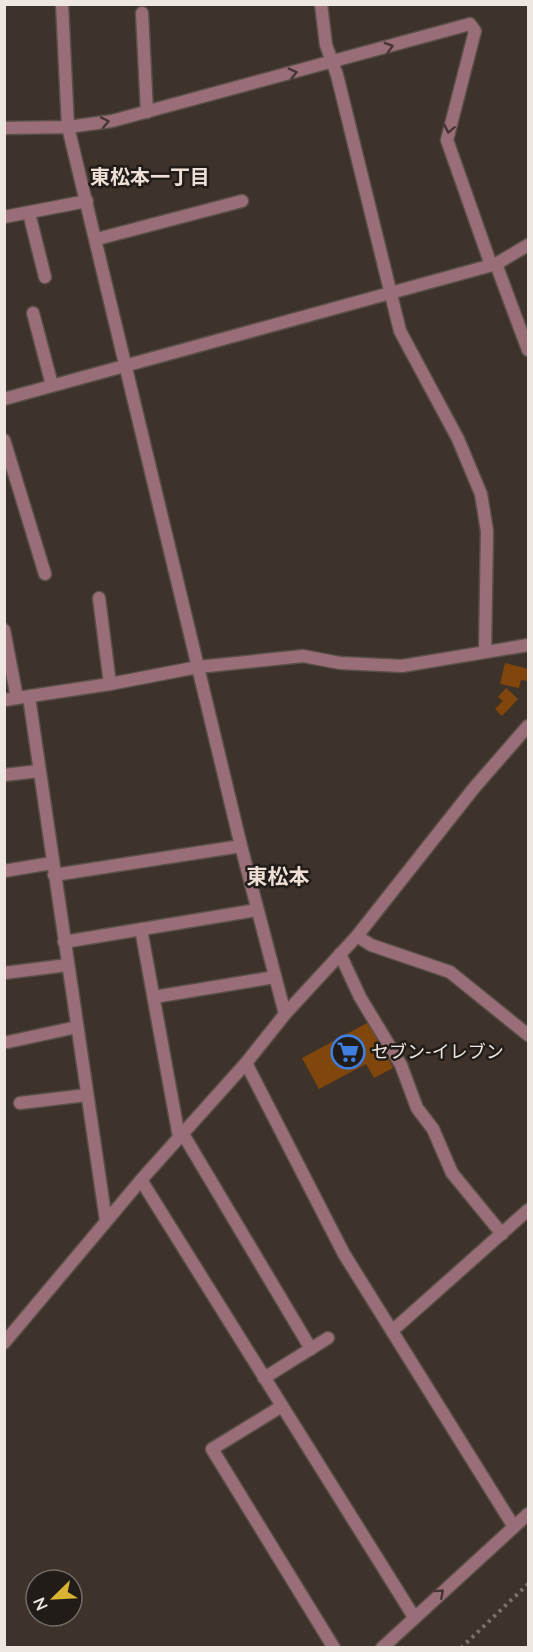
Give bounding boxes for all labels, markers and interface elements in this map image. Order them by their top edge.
one-way arrow [383,42,394,54]
one-way arrow [287,68,298,80]
one-way arrow [99,116,109,129]
one-way arrow [444,124,457,134]
district label: 東松本一丁目 [90,164,210,188]
district label: 東松本 [247,863,310,888]
supermarket icon: セブン-イレブン [330,1034,366,1070]
place label: セブン-イレブン [371,1040,504,1062]
north arrow [24,1568,84,1628]
one-way arrow [433,1590,444,1601]
text: N [29,1595,51,1614]

